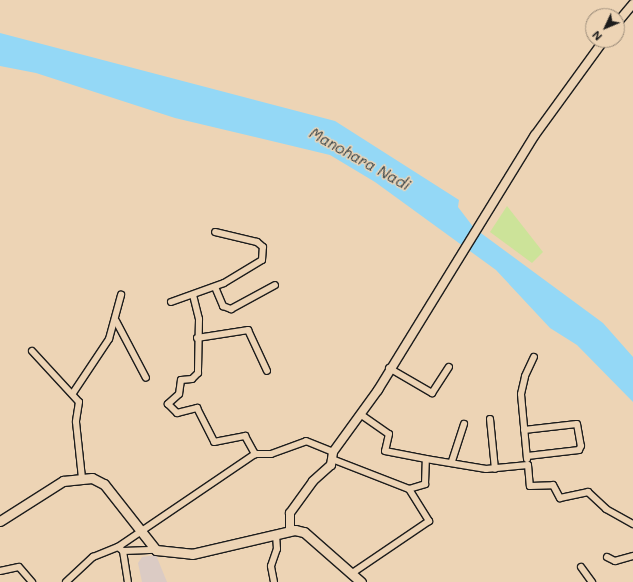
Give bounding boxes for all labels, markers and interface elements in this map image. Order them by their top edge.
north arrow [585,8,625,48]
text: N [588,28,605,44]
water label: Manohara Nadi [306,124,414,194]

